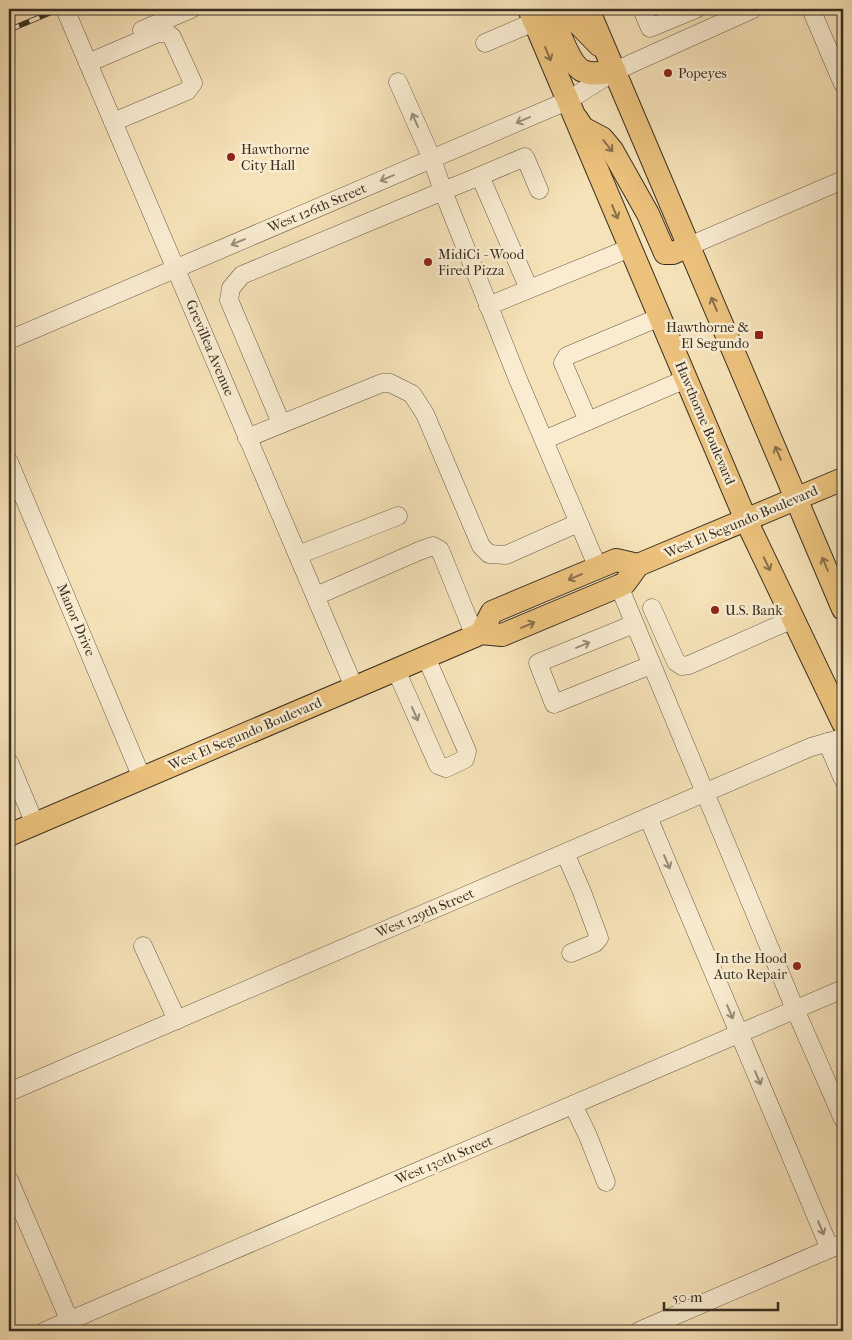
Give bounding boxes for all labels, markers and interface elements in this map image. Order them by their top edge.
one-way arrow [543,46,553,61]
place label: Popeyes [678,65,727,82]
marker: Popeyes [662,67,674,79]
one-way arrow [409,113,419,128]
one-way arrow [516,115,531,125]
one-way arrow [603,139,614,152]
place label: Hawthorne City Hall [241,141,310,174]
marker: Hawthorne City Hall [225,151,237,163]
one-way arrow [380,174,395,184]
street label: West 126th Street [264,180,369,237]
one-way arrow [610,204,620,219]
one-way arrow [231,238,246,248]
place label: MidiCi - Wood Fired Pizza [438,246,525,279]
marker: MidiCi - Wood Fired Pizza [422,256,434,268]
street label: Grevillea Avenue [182,297,238,399]
one-way arrow [709,297,719,312]
place label: Hawthorne & El Segundo [666,319,749,352]
marker: Hawthorne & El Segundo [753,329,765,341]
street label: Hawthorne Boulevard [671,359,739,488]
one-way arrow [773,446,783,461]
street label: West El Segundo Boulevard [661,482,821,562]
one-way arrow [763,556,772,571]
one-way arrow [819,557,829,572]
one-way arrow [568,573,583,583]
street label: Manor Drive [53,581,99,659]
place label: U.S. Bank [725,602,783,619]
marker: U.S. Bank [709,604,721,616]
one-way arrow [520,619,535,629]
one-way arrow [575,640,590,649]
street label: West El Segundo Boulevard [165,694,325,774]
one-way arrow [411,706,421,721]
one-way arrow [663,854,673,869]
street label: West 129th Street [372,885,477,942]
place label: In the Hood Auto Repair [713,950,787,983]
marker: In the Hood Auto Repair [791,960,803,972]
one-way arrow [726,1004,736,1019]
one-way arrow [754,1070,764,1085]
street label: West 130th Street [392,1132,495,1189]
one-way arrow [817,1220,827,1235]
scale bar [664,1280,778,1312]
text: 50 m [672,1288,703,1306]

